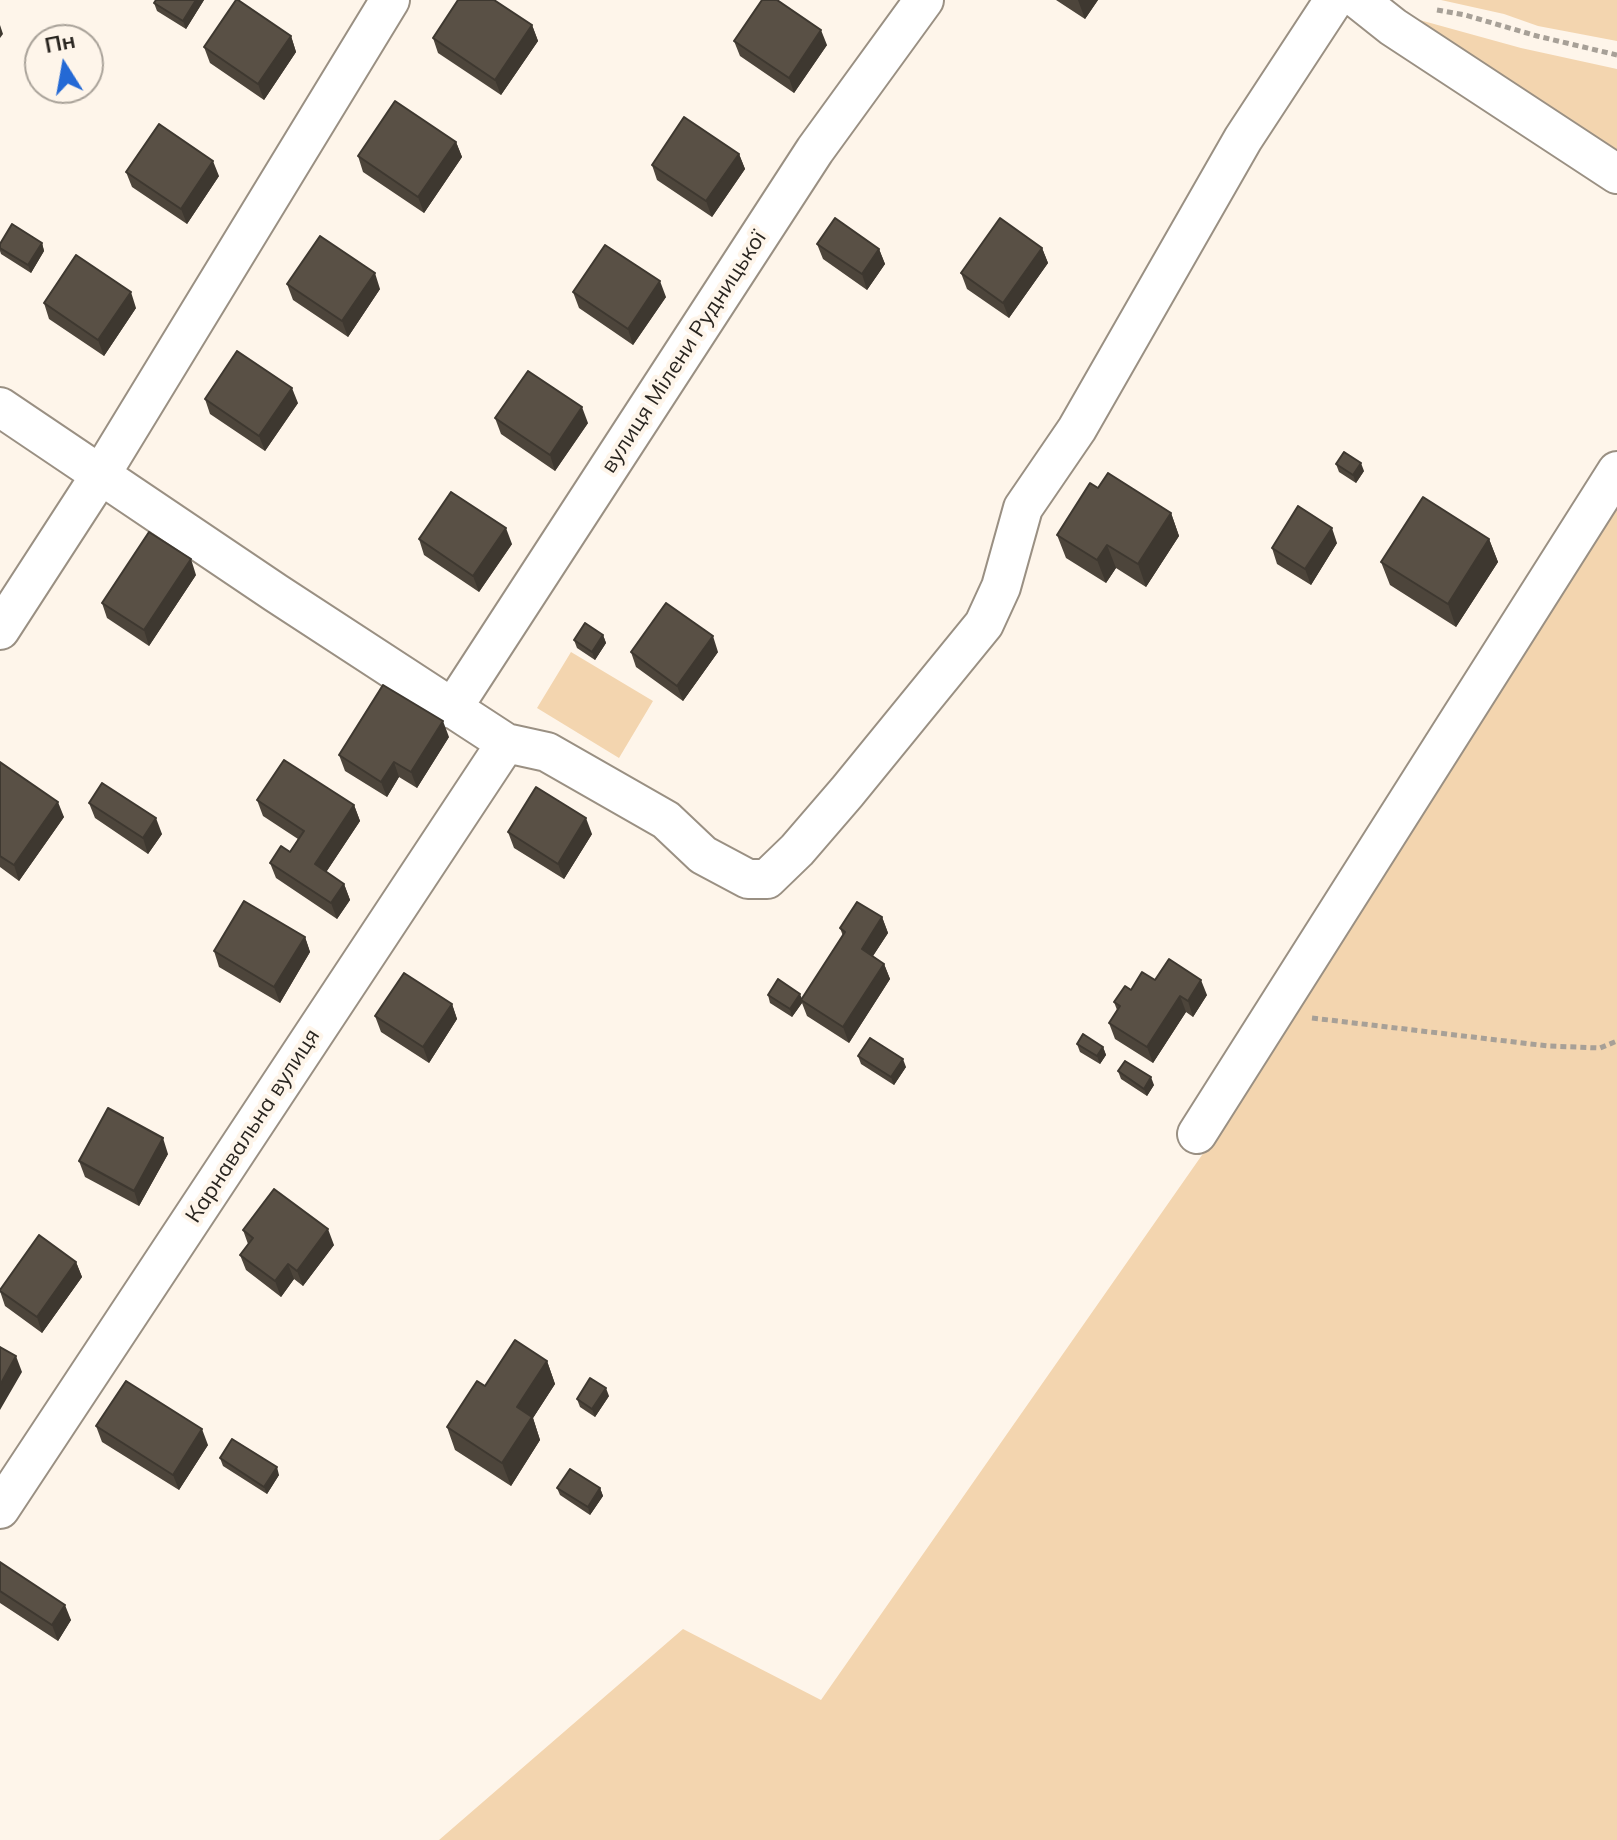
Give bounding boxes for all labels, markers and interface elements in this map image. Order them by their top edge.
north arrow [24,24,104,104]
text: Пн [42,26,77,59]
street label: вулиця Мілени Рудницької [596,226,772,478]
street label: Карнавальна вулиця [180,1024,326,1228]

